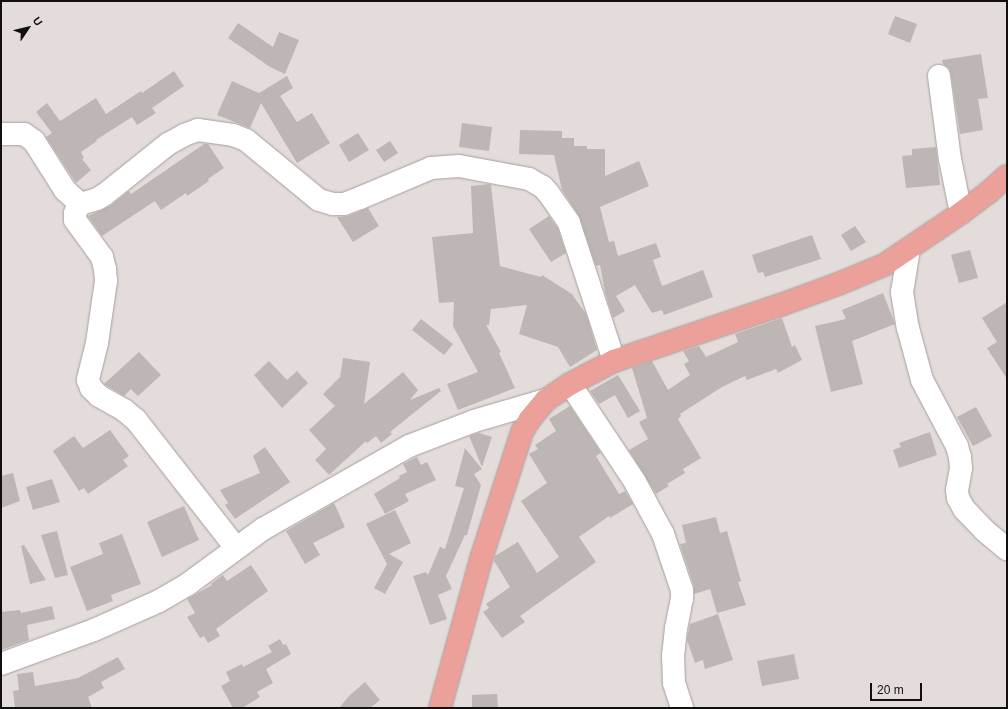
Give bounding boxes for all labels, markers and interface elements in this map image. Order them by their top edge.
north arrow [8,8,48,48]
text: U [31,14,45,28]
scale bar [872,675,924,701]
text: 20 m [877,683,904,697]

